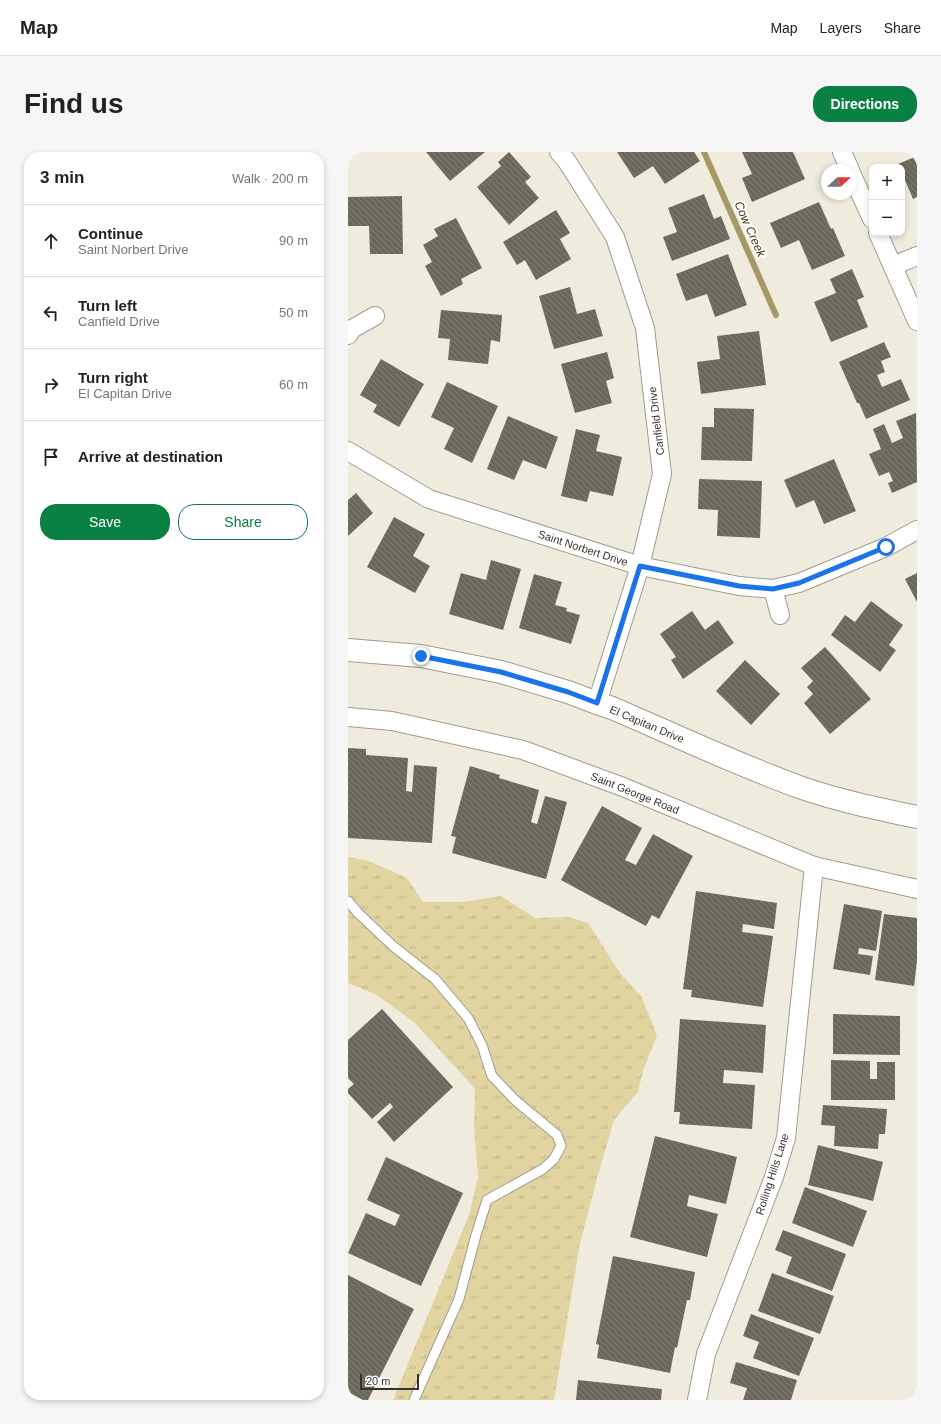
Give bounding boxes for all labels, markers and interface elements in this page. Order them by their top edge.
text: Map [20,17,58,38]
text: Map [770,20,798,36]
text: Layers [820,20,862,36]
text: Share [884,20,921,36]
button: Directions [813,86,917,122]
text: Find us [24,88,124,119]
north arrow [821,164,857,200]
map controls [869,164,905,236]
button: + [869,164,905,200]
text: 3 min [40,168,84,187]
text: Walk · 200 m [232,171,308,186]
water label: Cow Creek [732,199,769,260]
button: − [869,200,905,236]
text: Continue [78,225,143,242]
icon: ahead [40,230,62,252]
text: 90 m [279,233,308,248]
text: Saint Norbert Drive [78,242,189,257]
text: Turn left [78,297,137,314]
icon: left [40,302,62,324]
text: 50 m [279,305,308,320]
text: Canfield Drive [78,314,160,329]
text: Turn right [78,369,148,386]
icon: right [40,374,62,396]
text: 60 m [279,377,308,392]
text: El Capitan Drive [78,386,172,401]
street label: Canfield Drive [646,386,666,456]
icon: arrive [40,446,62,468]
text: Arrive at destination [78,448,223,465]
button: Save [40,504,170,540]
button: Share [178,504,308,540]
street label: Saint Norbert Drive [537,528,629,568]
route start [877,538,895,556]
route end [412,647,430,665]
street label: El Capitan Drive [608,703,686,745]
street label: Saint George Road [589,770,681,816]
street label: Rolling Hills Lane [753,1132,791,1216]
scale bar [360,1372,419,1391]
text: 20 m [366,1375,390,1387]

